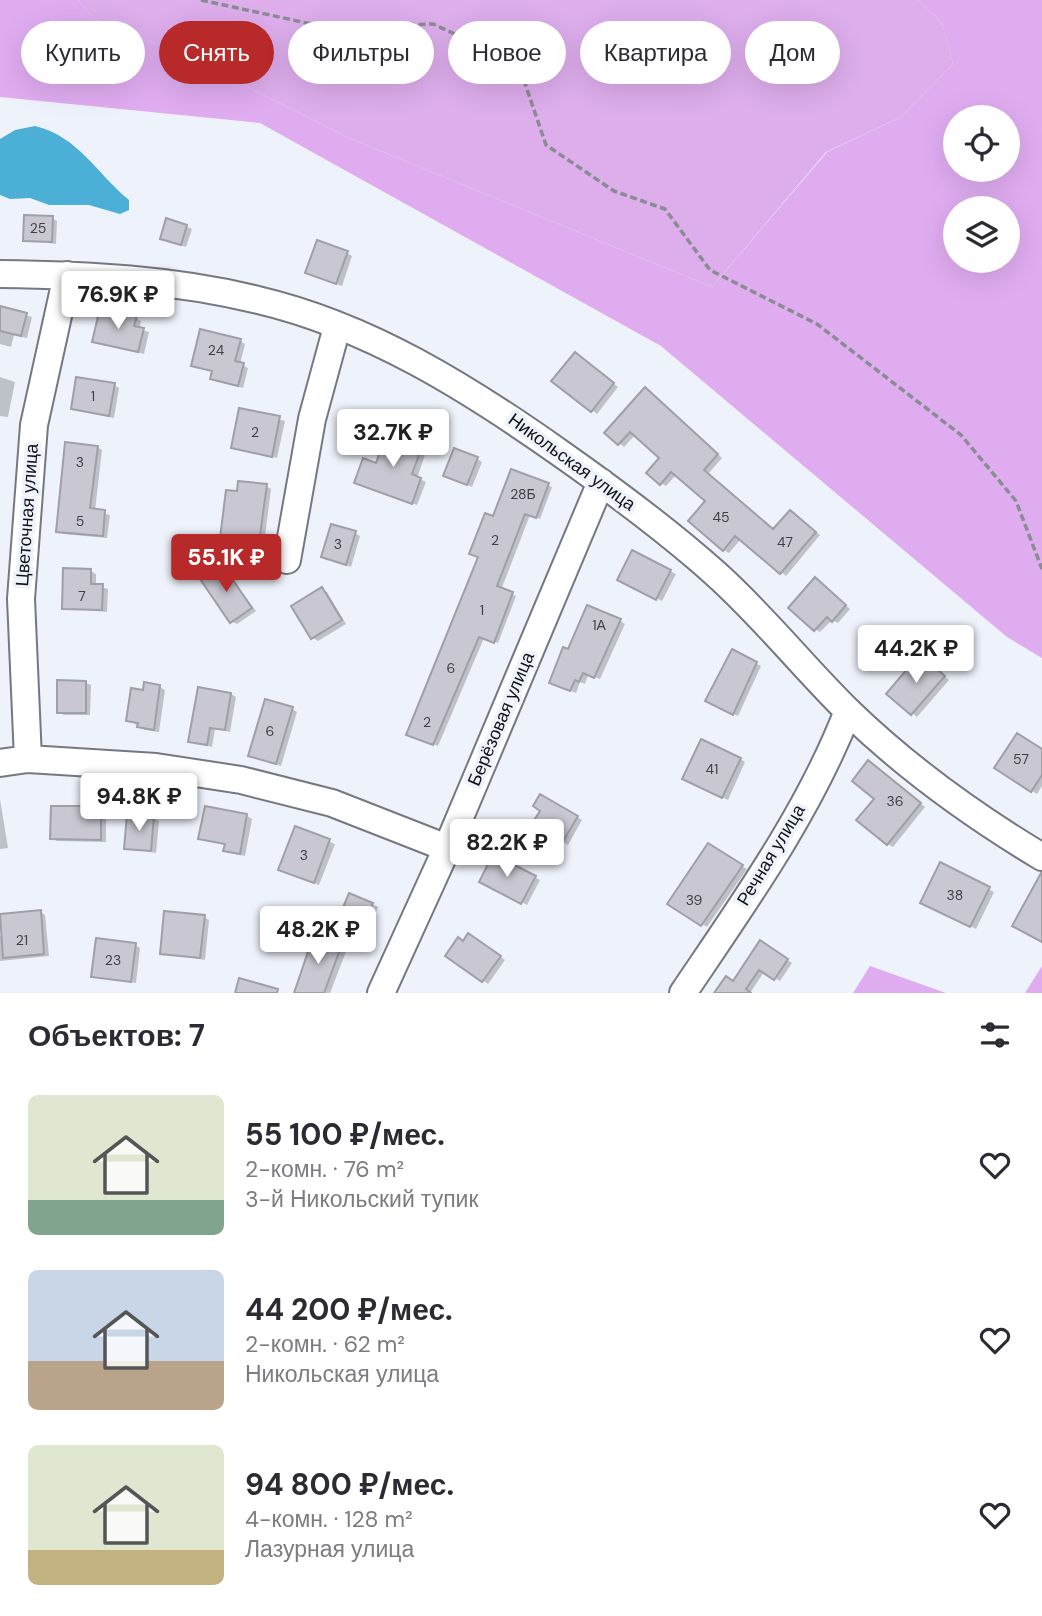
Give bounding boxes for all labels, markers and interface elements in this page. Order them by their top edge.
chip: Купить [21,21,145,84]
chip: Снять [159,21,274,84]
chip: Фильтры [288,21,434,84]
chip: Новое [448,21,566,84]
chip: Квартира [580,21,731,84]
chip: Дом [745,21,840,84]
map controls [943,105,1020,273]
button: locate [943,105,1020,182]
button: layers [943,196,1020,273]
house number: 25 [30,219,46,237]
pin: 76.9K ₽ [53,272,183,331]
text: 76.9K ₽ [77,279,159,309]
house number: 24 [208,341,225,359]
house number: 1 [91,387,95,405]
street label: Никольская улица [503,408,641,517]
pin: 32.7K ₽ [328,410,458,469]
text: 32.7K ₽ [353,417,433,447]
house number: 2 [251,423,259,441]
street label: Цветочная улица [10,442,44,587]
house number: 3 [76,453,84,471]
house number: 28Б [510,485,536,503]
house number: 45 [712,508,730,526]
house number: 5 [76,512,84,530]
house number: 2 [491,531,499,549]
house number: 47 [777,533,793,551]
pin: 55.1K ₽ [161,534,291,594]
house number: 3 [334,535,342,553]
text: 55.1K ₽ [187,542,265,572]
house number: 7 [78,587,86,605]
house number: 1 [480,601,484,619]
house number: 1А [592,616,607,634]
pin: 44.2K ₽ [851,626,981,685]
text: 44.2K ₽ [874,633,958,663]
street label: Берёзовая улица [462,647,540,790]
house number: 6 [447,659,455,677]
house number: 2 [423,713,431,731]
house number: 6 [266,722,274,740]
house number: 57 [1013,750,1029,768]
house number: 41 [706,760,718,778]
pin: 94.8K ₽ [74,774,204,833]
text: 94.8K ₽ [96,781,182,811]
house number: 36 [886,792,904,810]
street label: Речная улица [731,799,811,910]
pin: 82.2K ₽ [442,820,572,879]
text: 82.2K ₽ [466,827,548,857]
house number: 3 [300,846,308,864]
house number: 38 [947,886,963,904]
house number: 39 [686,891,703,909]
pin: 48.2K ₽ [253,906,383,966]
text: 48.2K ₽ [276,914,360,944]
house number: 21 [16,931,28,949]
house number: 23 [105,951,121,969]
text: Объектов: 7 [28,1016,205,1055]
icon: filters [976,1016,1014,1054]
text: 55 100 ₽/мес. [245,1115,445,1154]
icon: home [84,1123,168,1207]
icon: heart [976,1146,1014,1184]
text: 2-комн. · 76 m² [245,1154,404,1184]
text: 3-й Никольский тупик [245,1184,479,1214]
text: 44 200 ₽/мес. [245,1290,453,1329]
icon: home [84,1298,168,1382]
icon: heart [976,1321,1014,1359]
text: 2-комн. · 62 m² [245,1329,405,1359]
text: Никольская улица [245,1359,439,1389]
text: 94 800 ₽/мес. [245,1465,454,1504]
icon: home [84,1473,168,1557]
icon: heart [976,1496,1014,1534]
text: 4-комн. · 128 m² [245,1504,413,1534]
text: Лазурная улица [245,1534,414,1564]

